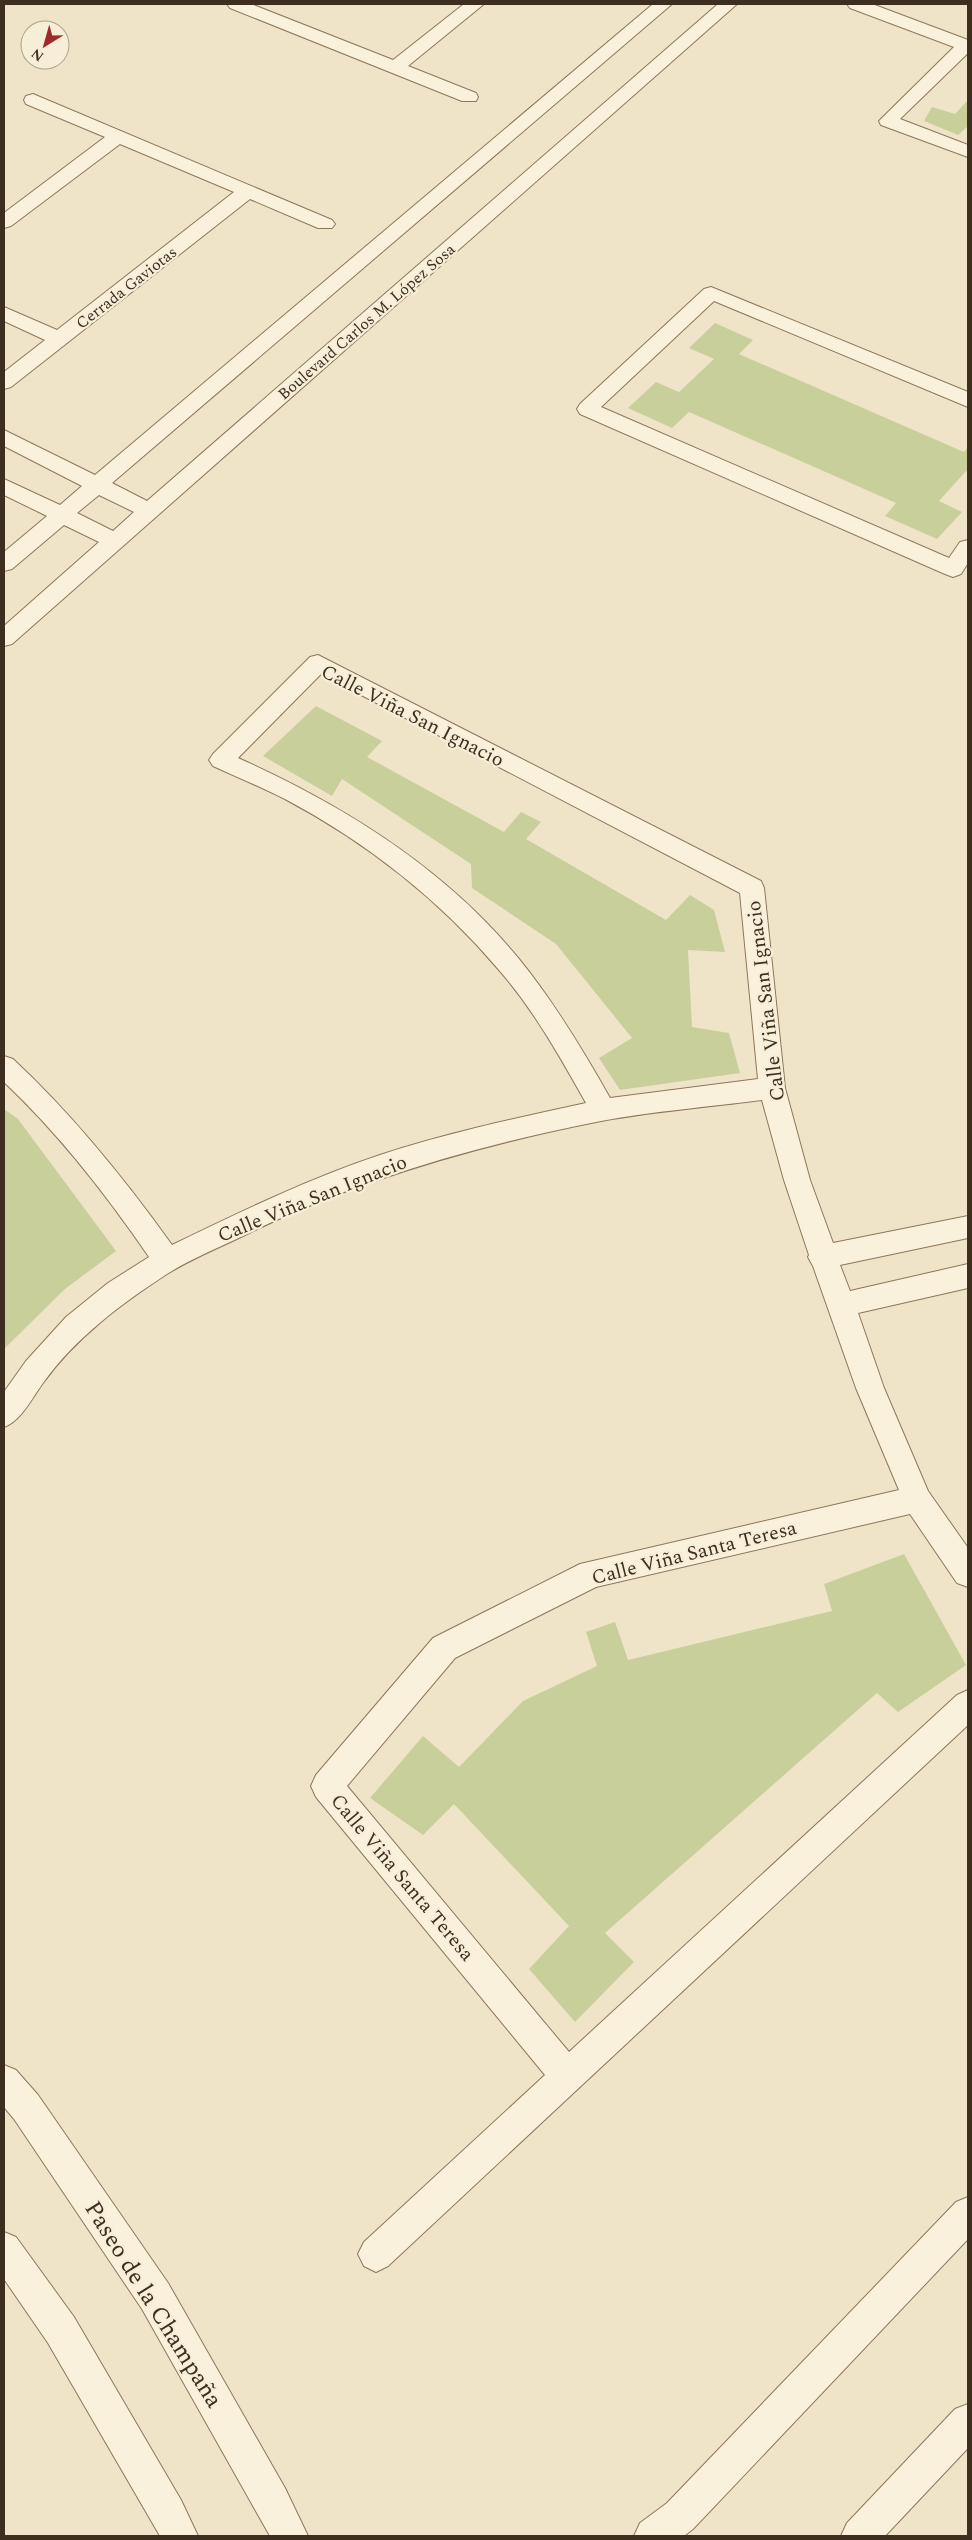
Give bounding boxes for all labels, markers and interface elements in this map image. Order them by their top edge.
north arrow [20,20,70,70]
text: N [27,43,48,67]
street label: Boulevard Carlos M. López Sosa [273,238,461,406]
street label: Cerrada Gaviotas [71,241,182,335]
street label: Calle Viña San Ignacio [316,657,509,775]
street label: Calle Viña San Ignacio [739,899,793,1103]
street label: Calle Viña San Ignacio [213,1147,412,1251]
street label: Calle Viña Santa Teresa [588,1513,800,1593]
street label: Calle Viña Santa Teresa [323,1787,482,1968]
street label: Paseo de la Champaña [75,2194,232,2415]

